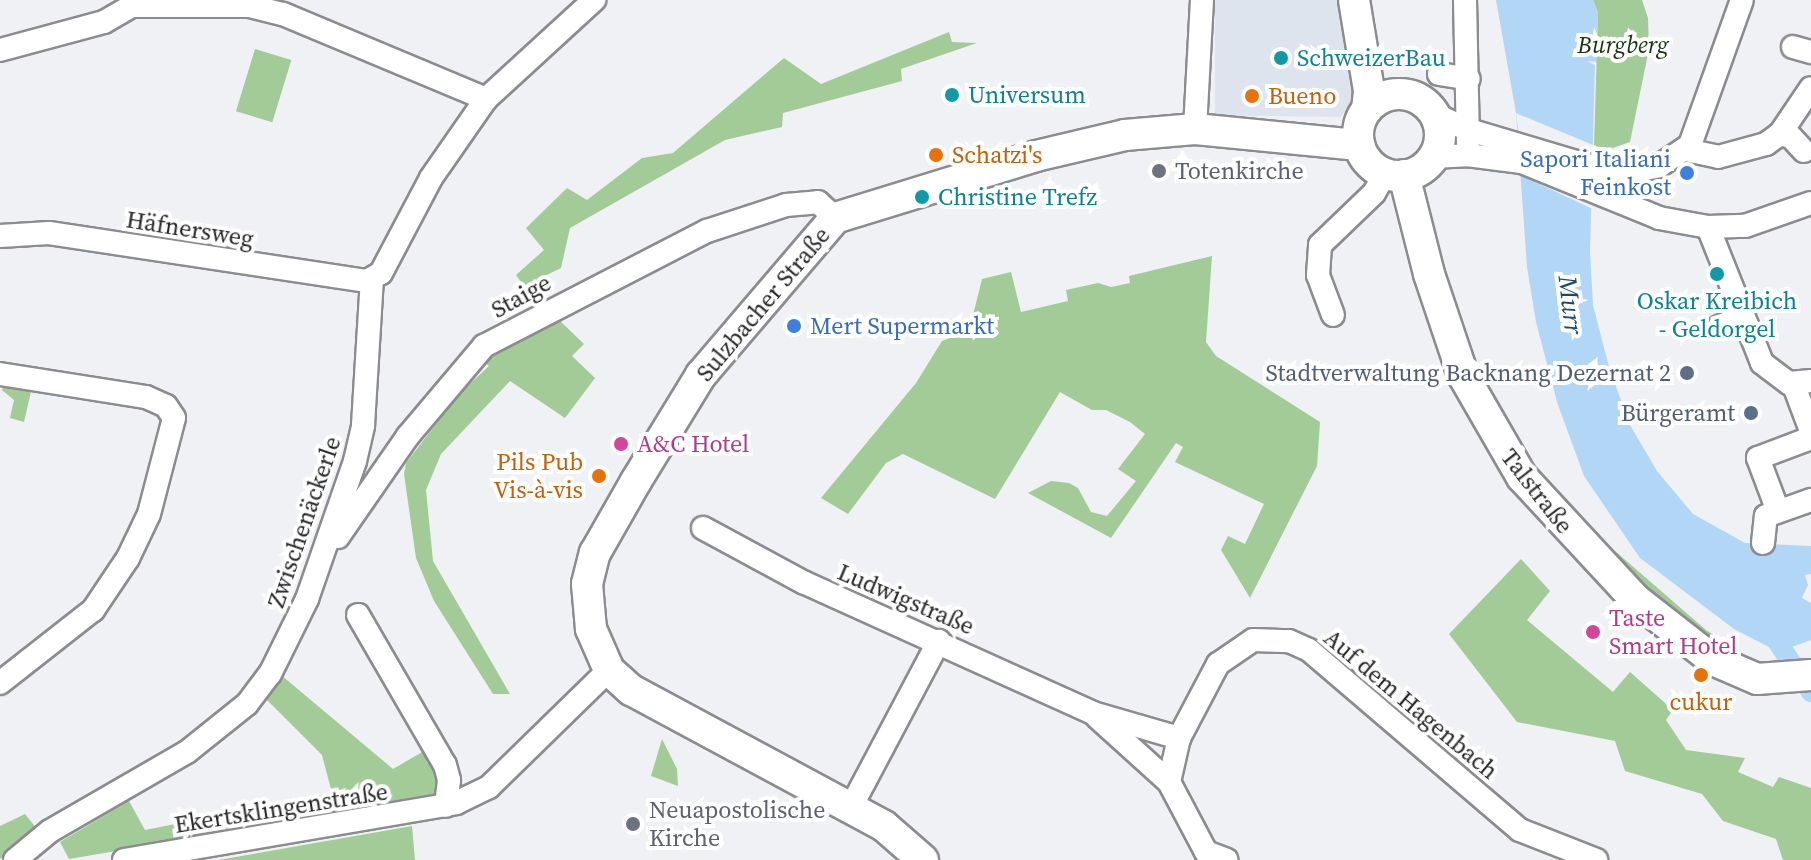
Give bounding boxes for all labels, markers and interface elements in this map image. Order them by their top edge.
park label: Burgberg [1577,31,1669,59]
place label: SchweizerBau [1297,44,1446,72]
marker: SchweizerBau [1272,49,1290,67]
place label: Universum [968,81,1086,109]
place label: Bueno [1268,82,1336,110]
marker: Universum [943,86,961,104]
marker: Bueno [1243,87,1261,105]
place label: Schatzi's [952,141,1042,169]
place label: Sapori Italiani Feinkost [1520,145,1671,201]
marker: Schatzi's [927,146,945,164]
place label: Totenkirche [1175,157,1304,185]
marker: Totenkirche [1150,162,1168,180]
marker: Sapori Italiani Feinkost [1678,164,1696,182]
place label: Christine Trefz [938,183,1098,211]
marker: Christine Trefz [913,188,931,206]
street label: Häfnersweg [124,205,256,253]
street label: Sulzbacher Straße [690,221,836,387]
marker: Oskar Kreibich - Geldorgel [1708,265,1726,283]
street label: Staige [486,268,556,324]
water label: Murr [1551,274,1589,336]
place label: Oskar Kreibich - Geldorgel [1637,287,1797,343]
place label: Mert Supermarkt [810,312,994,340]
marker: Mert Supermarkt [785,317,803,335]
place label: Stadtverwaltung Backnang Dezernat 2 [1265,359,1671,387]
marker: Stadtverwaltung Backnang Dezernat 2 [1678,364,1696,382]
place label: Bürgeramt [1621,399,1735,427]
marker: Bürgeramt [1742,404,1760,422]
place label: A&C Hotel [637,430,749,458]
street label: Zwischenäckerle [261,433,347,611]
marker: A&C Hotel [612,435,630,453]
street label: Talstraße [1495,443,1579,539]
place label: Pils Pub Vis-à-vis [494,448,583,504]
marker: Pils Pub Vis-à-vis [590,467,608,485]
street label: Ludwigstraße [833,557,979,641]
place label: Taste Smart Hotel [1609,604,1737,660]
street label: Auf dem Hagenbach [1318,623,1504,785]
marker: Taste Smart Hotel [1584,623,1602,641]
marker: cukur [1692,666,1710,684]
place label: cukur [1670,688,1732,716]
street label: Ekertsklingenstraße [172,777,390,839]
place label: Neuapostolische Kirche [649,796,825,852]
marker: Neuapostolische Kirche [624,815,642,833]

